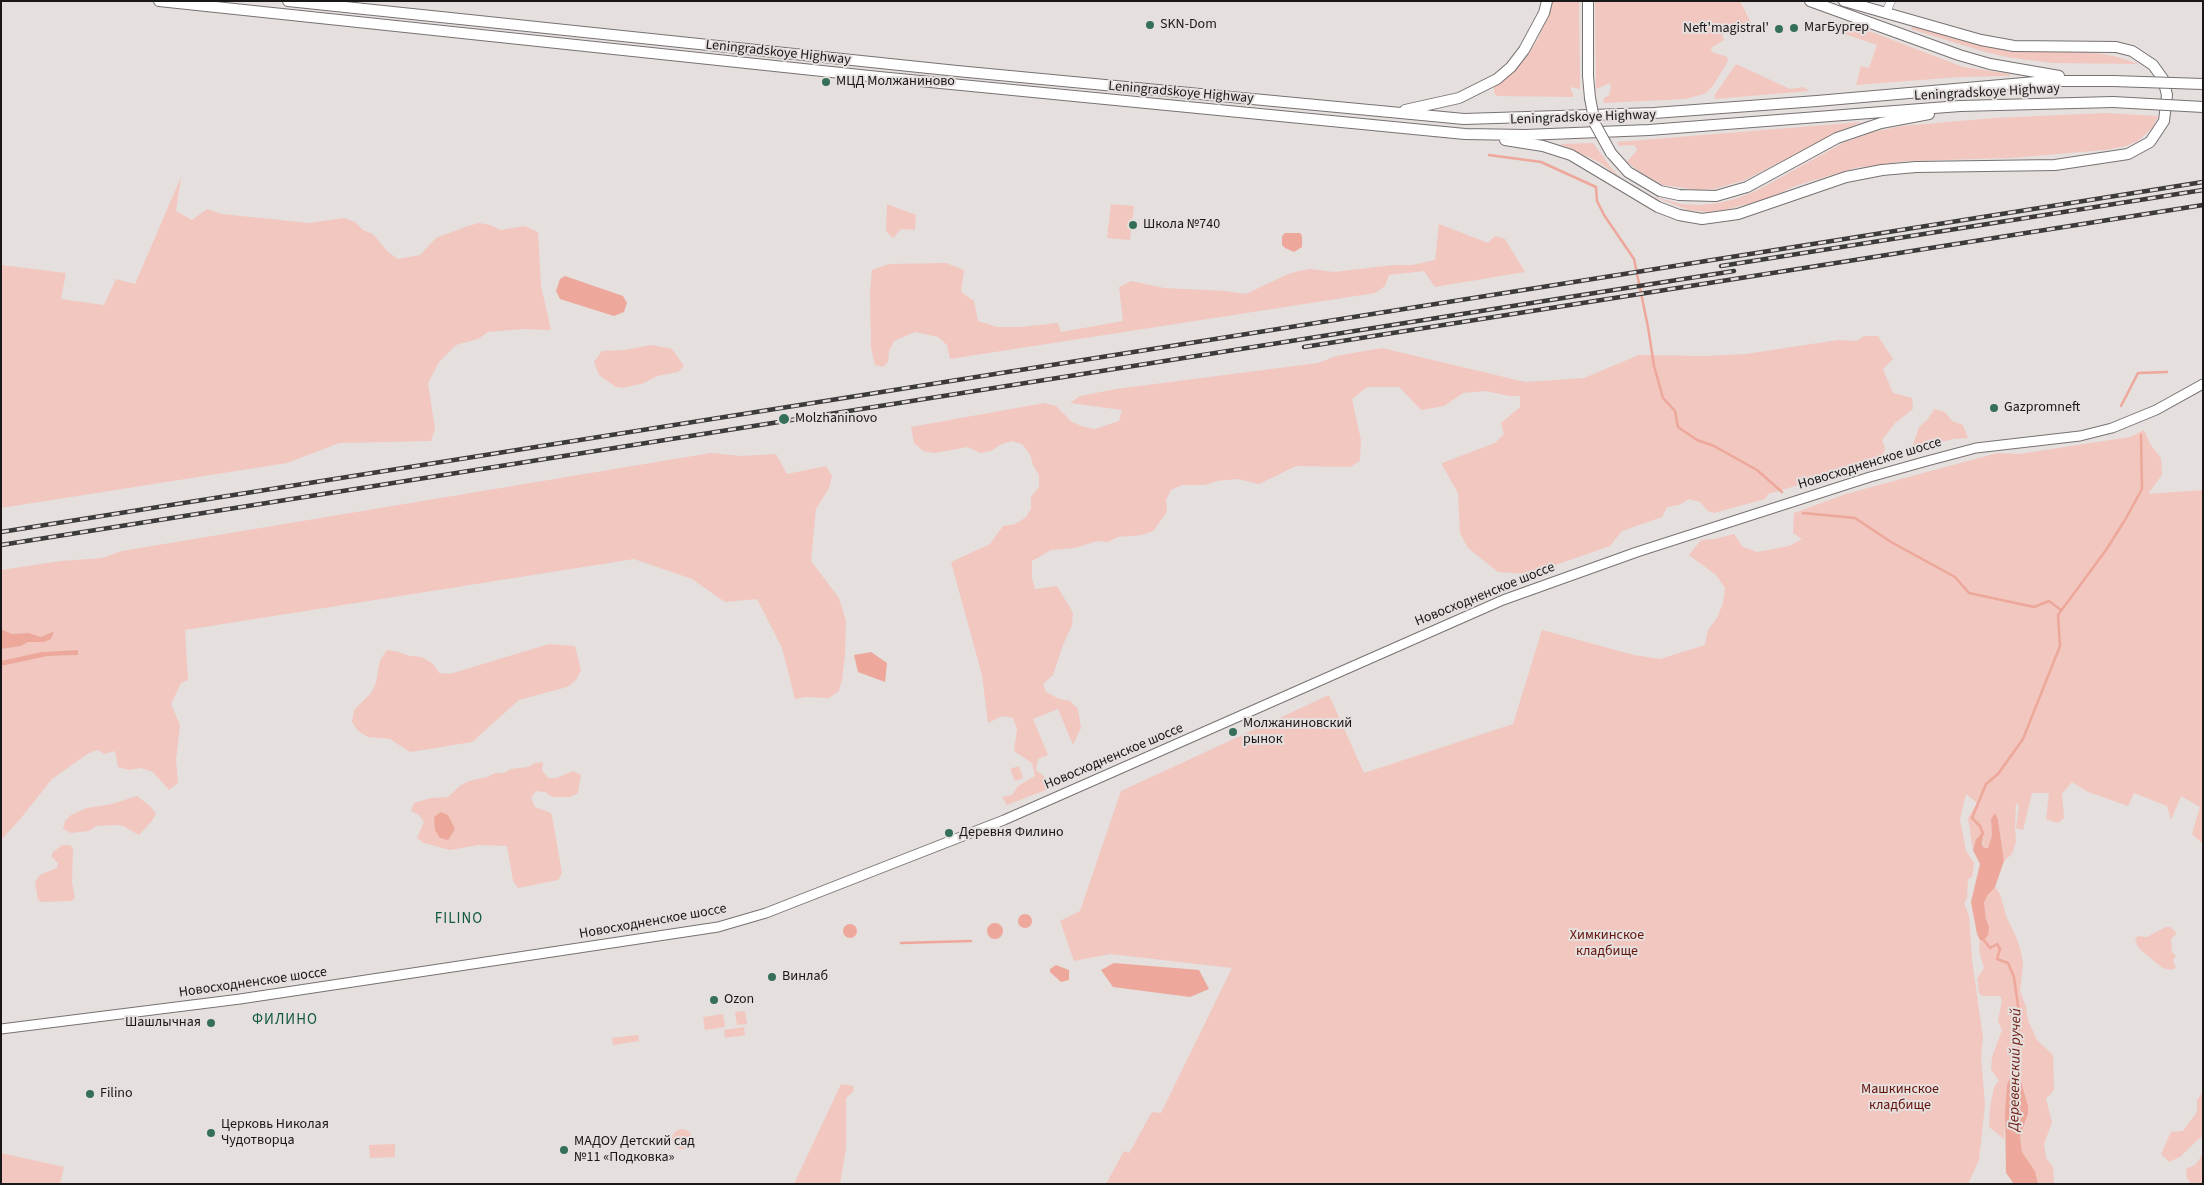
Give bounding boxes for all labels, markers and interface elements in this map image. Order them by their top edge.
place label: SKN-Dom [1160,17,1217,33]
marker: SKN-Dom [1144,19,1156,31]
place label: МагБургер [1804,20,1869,36]
place label: Neft'magistral' [1683,21,1769,37]
marker: МагБургер [1788,22,1800,34]
marker: Neft'magistral' [1773,23,1785,35]
street label: Leningradskoye Highway [705,37,851,69]
place label: МЦД Молжаниново [836,74,955,90]
marker: МЦД Молжаниново [820,76,832,88]
street label: Leningradskoye Highway [1108,78,1254,108]
street label: Leningradskoye Highway [1914,81,2060,105]
street label: Leningradskoye Highway [1510,107,1656,129]
place label: Школа №740 [1143,217,1220,233]
marker: Школа №740 [1127,219,1139,231]
place label: Gazpromneft [2004,400,2080,416]
marker: Gazpromneft [1988,402,2000,414]
place label: Molzhaninovo [795,411,877,427]
marker: Molzhaninovo [777,412,791,426]
street label: Новосходненское шоссе [1796,434,1944,494]
street label: Новосходненское шоссе [1413,559,1557,631]
place label: Молжаниновский рынок [1243,716,1352,749]
street label: Новосходненское шоссе [1042,720,1186,794]
marker: Молжаниновский рынок [1227,726,1239,738]
place label: Деревня Филино [959,825,1064,841]
marker: Деревня Филино [943,827,955,839]
street label: Новосходненское шоссе [578,901,728,943]
district label: FILINO [434,911,484,929]
park label: Химкинское кладбище [1570,928,1644,960]
street label: Новосходненское шоссе [178,964,328,1002]
place label: Винлаб [782,969,828,985]
marker: Винлаб [766,971,778,983]
place label: Ozon [724,992,754,1008]
marker: Ozon [708,994,720,1006]
water label: Деревенский ручей [2006,1008,2026,1132]
district label: ФИЛИНО [251,1012,319,1030]
place label: Шашлычная [125,1015,201,1031]
marker: Шашлычная [205,1017,217,1029]
park label: Машкинское кладбище [1861,1082,1939,1114]
place label: Filino [100,1086,133,1102]
marker: Filino [84,1088,96,1100]
place label: Церковь Николая Чудотворца [221,1117,329,1150]
marker: Церковь Николая Чудотворца [205,1127,217,1139]
place label: МАДОУ Детский сад №11 «Подковка» [574,1134,695,1166]
marker: МАДОУ Детский сад №11 «Подковка» [558,1144,570,1156]

